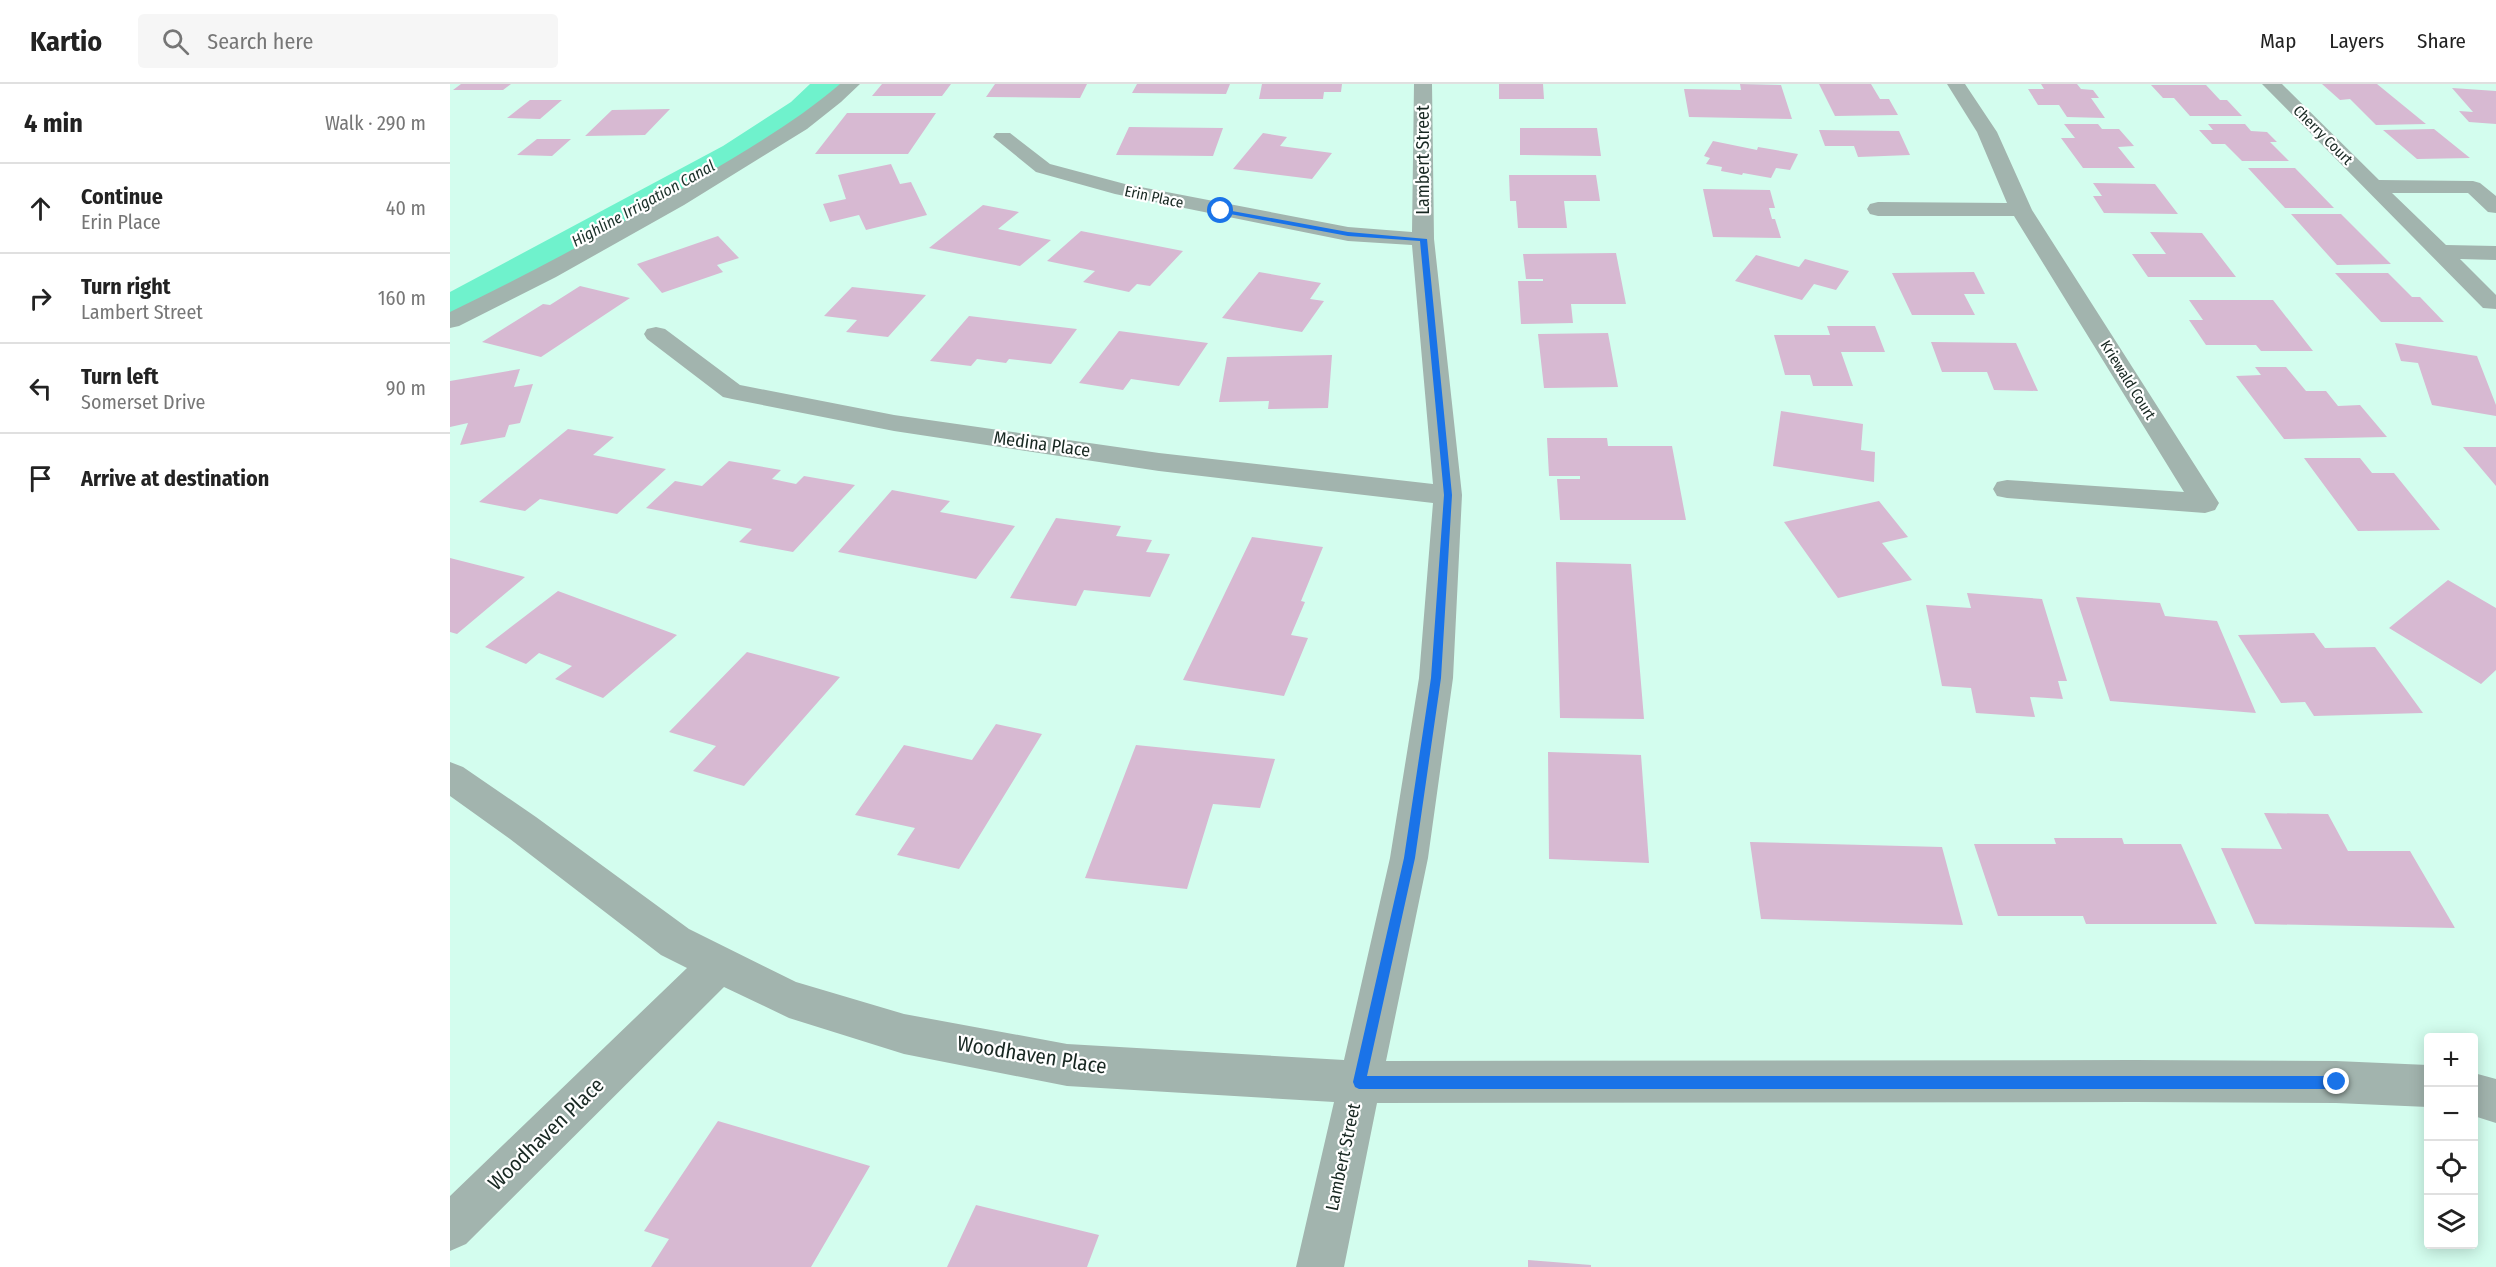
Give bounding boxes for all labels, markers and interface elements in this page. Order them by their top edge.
search box [138,14,558,68]
text: Kartio [30,25,102,58]
icon: search [159,25,192,58]
text: Search here [207,28,313,55]
text: Map [2260,28,2296,54]
text: Layers [2329,28,2384,54]
text: Share [2417,28,2466,54]
street label: Cherry Court [2290,102,2357,169]
street label: Lambert Street [1412,105,1434,215]
text: 4 min [24,108,83,139]
text: Walk · 290 m [325,111,426,135]
water label: Highline Irrigation Canal [568,156,718,251]
street label: Erin Place [1123,182,1185,212]
text: Continue [81,183,163,210]
icon: ahead [24,192,57,225]
text: 40 m [386,196,426,220]
route start [1207,197,1233,223]
text: Erin Place [81,210,161,234]
text: Turn right [81,273,170,300]
icon: right [24,282,57,315]
text: 160 m [378,286,426,310]
text: Lambert Street [81,300,203,324]
street label: Kriewald Court [2097,337,2159,423]
text: Turn left [81,363,159,390]
icon: left [24,372,57,405]
text: 90 m [386,376,426,400]
text: Somerset Drive [81,390,205,414]
street label: Medina Place [992,426,1092,462]
icon: arrive [24,462,57,495]
text: Arrive at destination [81,465,269,492]
street label: Woodhaven Place [955,1030,1109,1080]
map controls [2424,1033,2478,1249]
button: + [2424,1033,2478,1087]
route end [2323,1068,2349,1094]
street label: Woodhaven Place [483,1072,609,1196]
button: − [2424,1087,2478,1141]
street label: Lambert Street [1321,1101,1365,1213]
button: locate [2424,1141,2478,1195]
button: layers [2424,1195,2478,1249]

